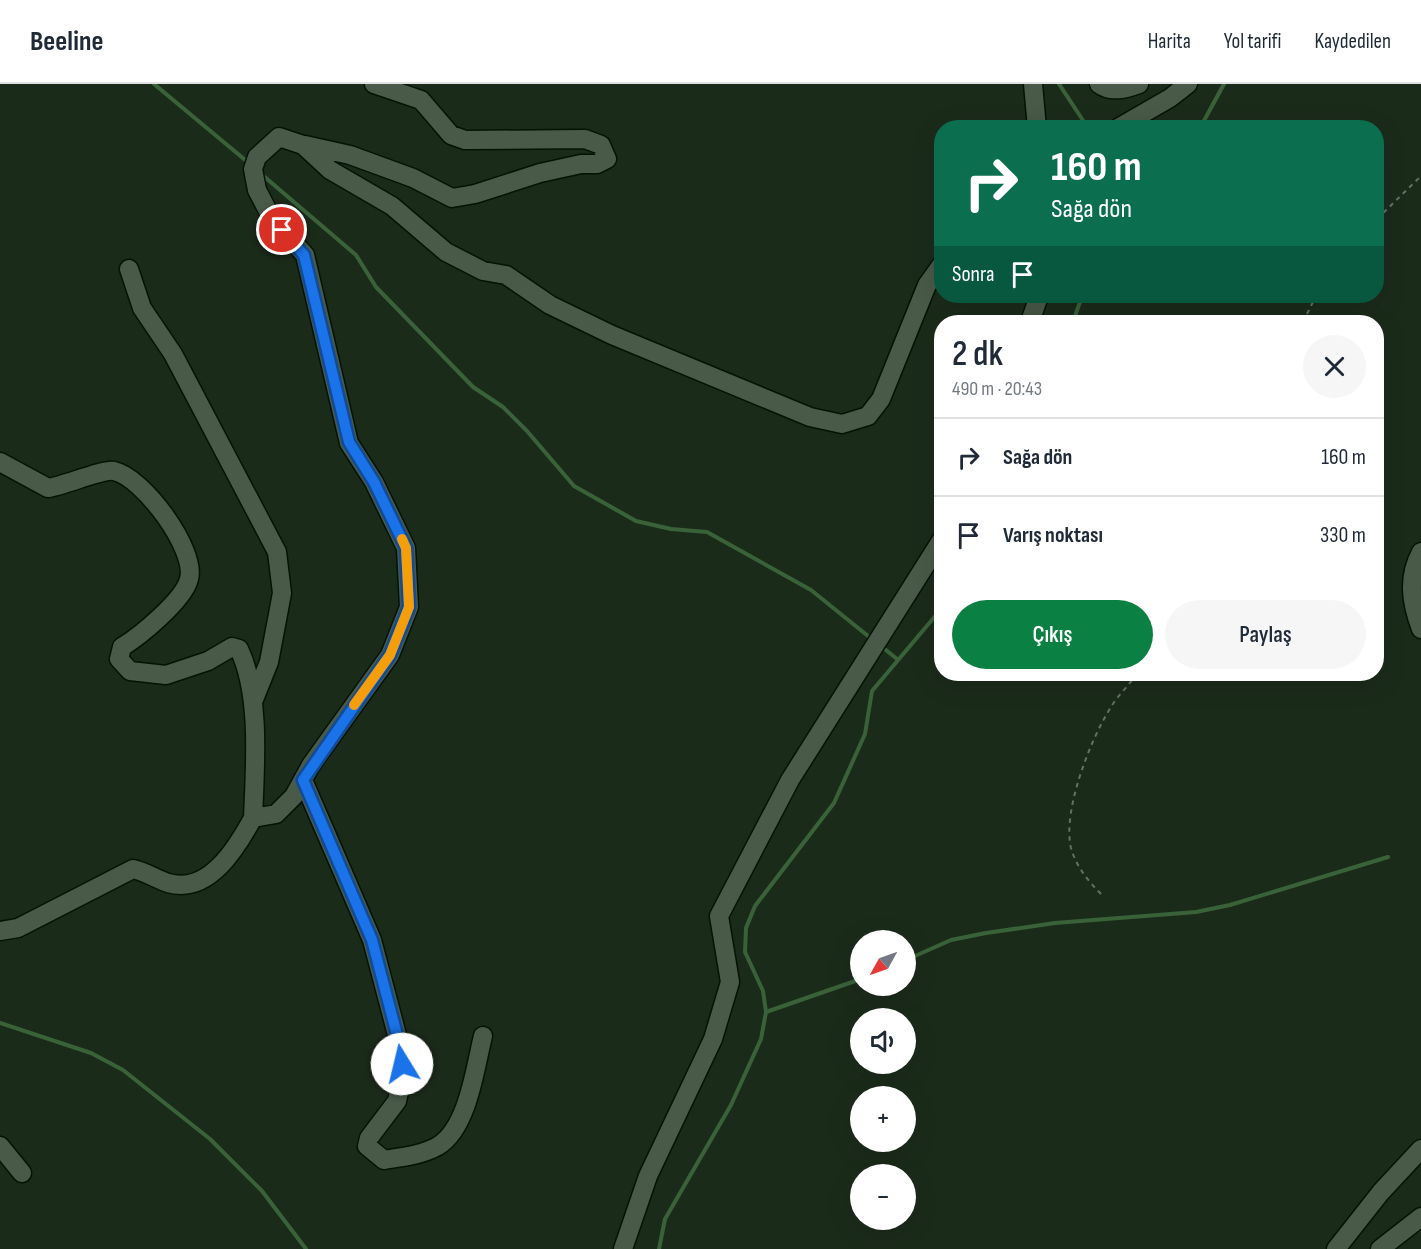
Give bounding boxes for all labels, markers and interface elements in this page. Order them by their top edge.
text: Beeline [30,25,103,58]
text: Harita [1148,29,1191,54]
text: Yol tarifi [1224,29,1282,54]
text: Kaydedilen [1315,29,1391,54]
text: 160 m [1051,142,1142,193]
icon: right [952,144,1030,222]
text: Sağa dön [1051,193,1132,225]
pin [256,204,307,255]
icon: arrive [265,213,298,246]
icon: arrive [1006,258,1039,291]
text: Sonra [952,261,994,288]
text: 2 dk [952,333,1003,376]
button: close [1303,335,1366,398]
text: 490 m · 20:43 [952,377,1042,401]
icon: right [952,441,985,474]
text: Sağa dön [1003,444,1072,471]
text: 160 m [1321,444,1366,471]
icon: arrive [952,519,985,552]
text: Varış noktası [1003,522,1103,549]
text: 330 m [1320,522,1366,549]
button: Çıkış [952,600,1153,669]
button: Paylaş [1165,600,1366,669]
north arrow [850,930,916,996]
map controls [850,930,916,1230]
button: sound [850,1008,916,1074]
position arrow [370,1032,434,1096]
button: + [850,1086,916,1152]
button: − [850,1164,916,1230]

